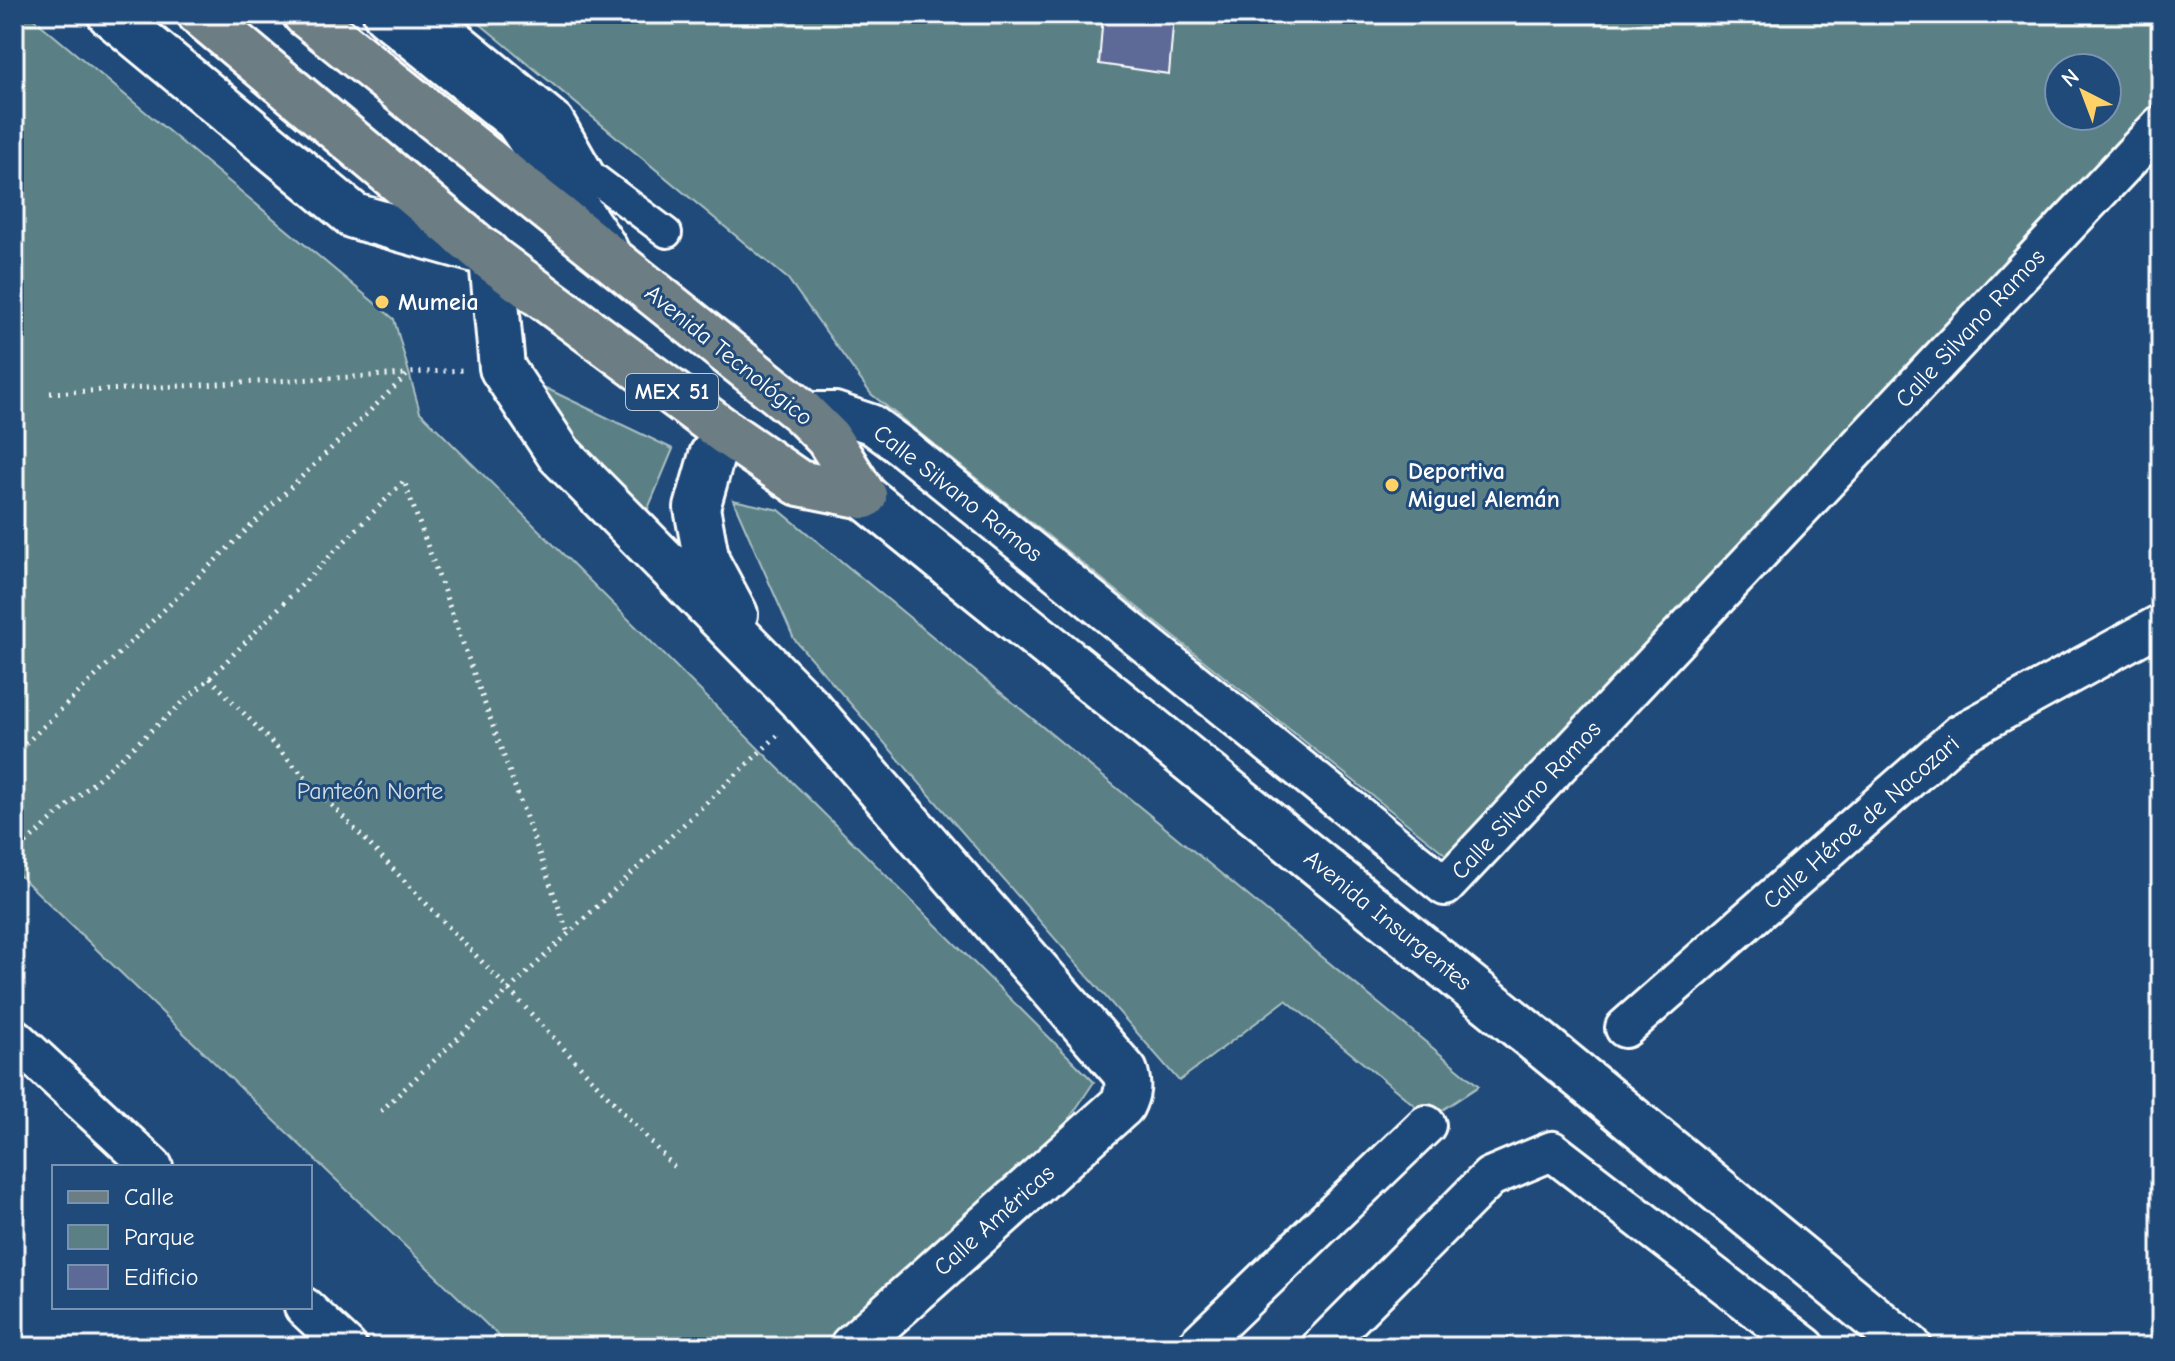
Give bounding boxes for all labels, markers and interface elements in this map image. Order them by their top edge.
north arrow [2043,52,2123,132]
text: N [2056,63,2084,92]
street label: Calle Silvano Ramos [1889,243,2051,413]
street label: Avenida Tecnológico [639,279,819,431]
place label: Mumeia [398,288,479,316]
marker: Mumeia [373,293,391,311]
road number: MEX 51 [626,374,718,410]
street label: Calle Silvano Ramos [868,418,1048,568]
place label: Deportiva Miguel Alemán [1408,457,1560,513]
marker: Deportiva Miguel Alemán [1383,476,1401,494]
street label: Calle Silvano Ramos [1445,715,1607,885]
street label: Calle Héroe de Nacozari [1757,729,1965,915]
park label: Panteón Norte [297,777,443,805]
street label: Avenida Insurgentes [1299,844,1477,996]
street label: Calle Américas [928,1159,1060,1281]
legend [52,1165,312,1309]
text: Calle [124,1183,174,1211]
text: Parque [124,1223,195,1251]
text: Edificio [124,1263,199,1291]

